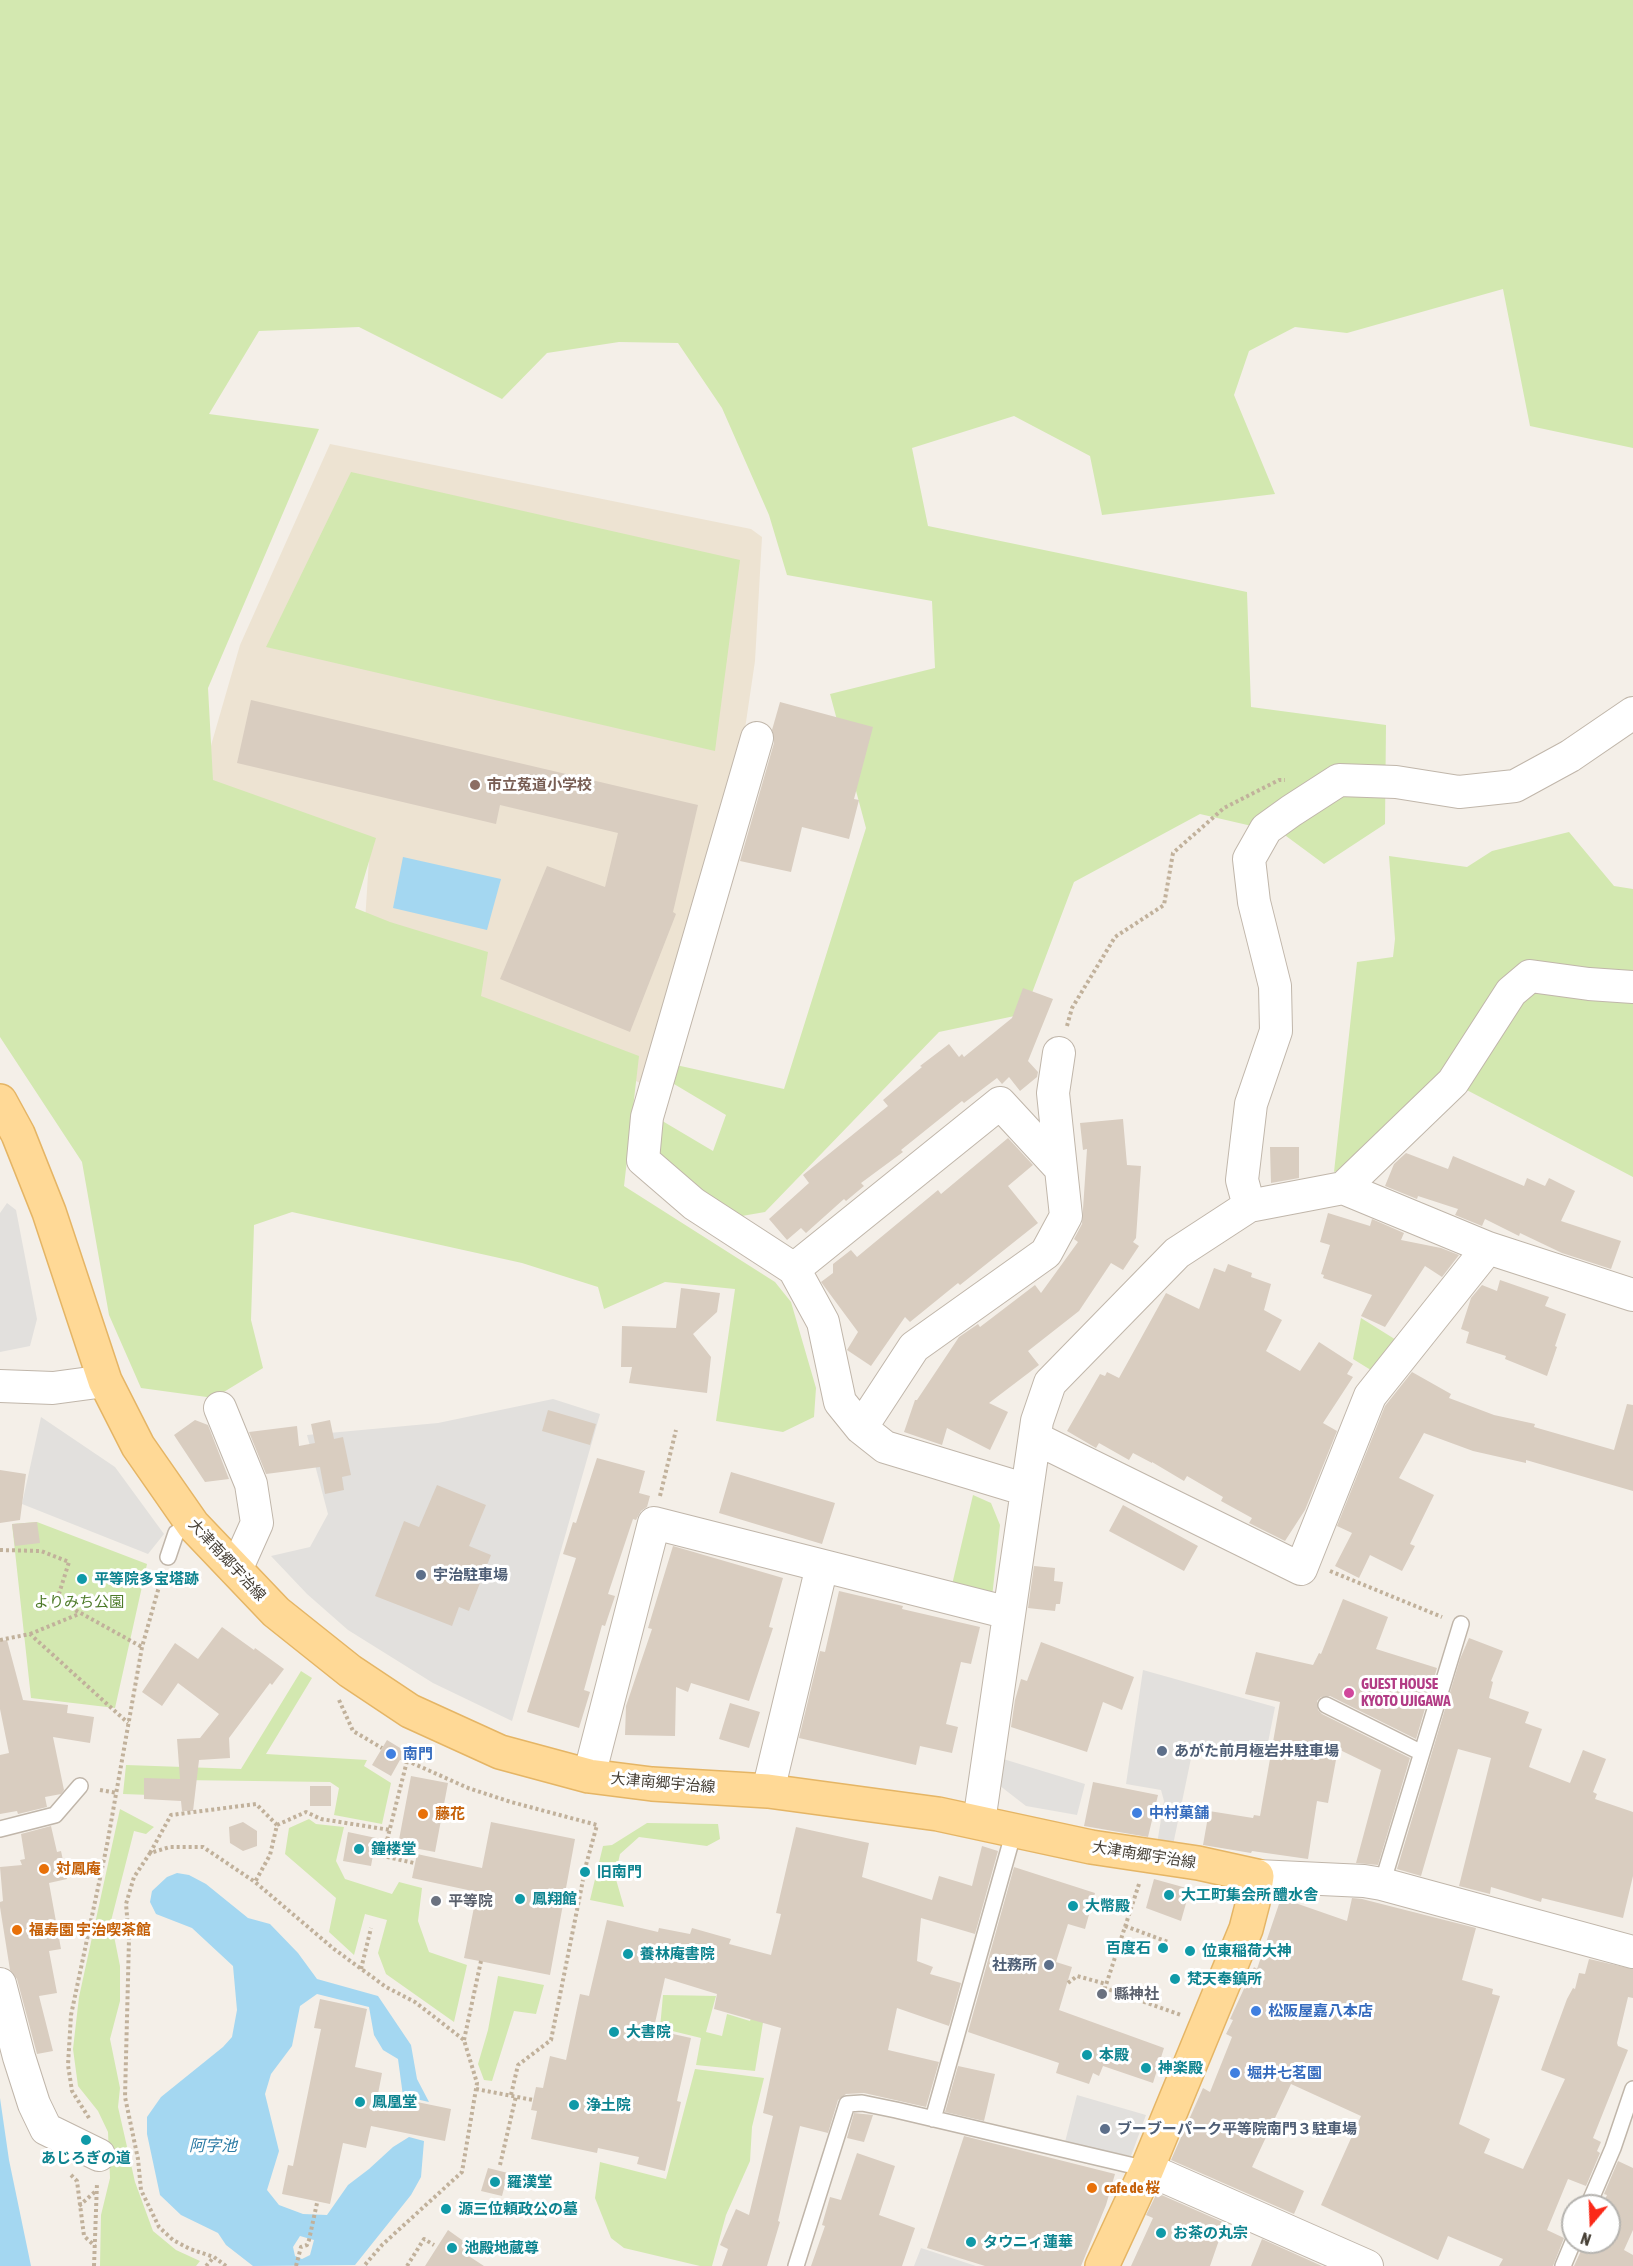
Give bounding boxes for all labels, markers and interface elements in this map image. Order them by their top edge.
place label: 市立菟道小学校 [487,776,592,794]
marker: 市立菟道小学校 [468,778,482,792]
street label: 大津南郷宇治線 [185,1515,269,1605]
place label: 宇治駐車場 [433,1566,508,1584]
marker: 宇治駐車場 [414,1568,428,1582]
place label: 平等院多宝塔跡 [94,1570,199,1588]
marker: 平等院多宝塔跡 [75,1572,89,1586]
park label: よりみち公園 [34,1593,124,1611]
place label: GUEST HOUSE KYOTO UJIGAWA [1361,1675,1451,1710]
marker: GUEST HOUSE KYOTO UJIGAWA [1342,1686,1356,1700]
place label: あがた前月極岩井駐車場 [1174,1742,1339,1760]
marker: あがた前月極岩井駐車場 [1155,1744,1169,1758]
place label: 南門 [403,1745,433,1763]
marker: 南門 [384,1747,398,1761]
street label: 大津南郷宇治線 [610,1769,716,1797]
place label: 中村菓舗 [1149,1804,1209,1822]
place label: 藤花 [435,1805,465,1823]
marker: 中村菓舗 [1130,1806,1144,1820]
marker: 藤花 [416,1807,430,1821]
street label: 大津南郷宇治線 [1091,1838,1197,1872]
place label: 鐘楼堂 [371,1840,416,1858]
marker: 鐘楼堂 [352,1842,366,1856]
place label: 対鳳庵 [56,1860,101,1878]
marker: 対鳳庵 [37,1862,51,1876]
place label: 旧南門 [597,1863,642,1881]
marker: 旧南門 [578,1865,592,1879]
place label: 大工町集会所 醴水舎 [1181,1886,1318,1904]
marker: 大工町集会所 醴水舎 [1162,1888,1176,1902]
place label: 鳳翔館 [532,1890,577,1908]
place label: 平等院 [448,1892,493,1910]
marker: 鳳翔館 [513,1892,527,1906]
marker: 平等院 [429,1894,443,1908]
place label: 大幣殿 [1085,1897,1130,1915]
marker: 大幣殿 [1066,1899,1080,1913]
place label: 福寿園 宇治喫茶館 [29,1921,151,1939]
marker: 福寿園 宇治喫茶館 [10,1923,24,1937]
place label: 百度石 [1106,1939,1151,1957]
marker: 百度石 [1156,1941,1170,1955]
place label: 位東稲荷大神 [1202,1942,1292,1960]
marker: 位東稲荷大神 [1183,1944,1197,1958]
place label: 養林庵書院 [640,1945,715,1963]
marker: 養林庵書院 [621,1947,635,1961]
place label: 社務所 [992,1956,1037,1974]
marker: 社務所 [1042,1958,1056,1972]
place label: 梵天奉鎮所 [1187,1970,1262,1988]
marker: 梵天奉鎮所 [1168,1972,1182,1986]
place label: 縣神社 [1114,1985,1159,2003]
marker: 縣神社 [1095,1987,1109,2001]
place label: 松阪屋嘉八本店 [1268,2002,1373,2020]
marker: 松阪屋嘉八本店 [1249,2004,1263,2018]
place label: 大書院 [626,2023,671,2041]
marker: 大書院 [607,2025,621,2039]
place label: 本殿 [1099,2046,1129,2064]
marker: 本殿 [1080,2048,1094,2062]
place label: 神楽殿 [1158,2059,1203,2077]
marker: 神楽殿 [1139,2061,1153,2075]
place label: 堀井七茗園 [1247,2064,1322,2082]
marker: 堀井七茗園 [1228,2066,1242,2080]
place label: 鳳凰堂 [372,2093,417,2111]
marker: 鳳凰堂 [353,2095,367,2109]
place label: 浄土院 [586,2096,631,2114]
marker: 浄土院 [567,2098,581,2112]
place label: ブーブーパーク平等院南門３駐車場 [1117,2120,1357,2138]
marker: ブーブーパーク平等院南門３駐車場 [1098,2122,1112,2136]
marker: あじろぎの道 [79,2133,93,2147]
water label: 阿字池 [189,2136,237,2156]
place label: あじろぎの道 [41,2149,131,2167]
place label: 羅漢堂 [507,2173,552,2191]
marker: 羅漢堂 [488,2175,502,2189]
place label: cafe de 桜 [1104,2179,1161,2197]
marker: cafe de 桜 [1085,2181,1099,2195]
north arrow [1561,2194,1621,2254]
place label: 源三位頼政公の墓 [458,2200,578,2218]
marker: 源三位頼政公の墓 [439,2202,453,2216]
place label: お茶の丸宗 [1173,2224,1248,2242]
marker: お茶の丸宗 [1154,2226,1168,2240]
text: N [1578,2229,1593,2249]
place label: タウニィ蓮華 [983,2233,1073,2251]
marker: タウニィ蓮華 [964,2235,978,2249]
place label: 池殿地蔵尊 [464,2239,539,2257]
marker: 池殿地蔵尊 [445,2241,459,2255]

